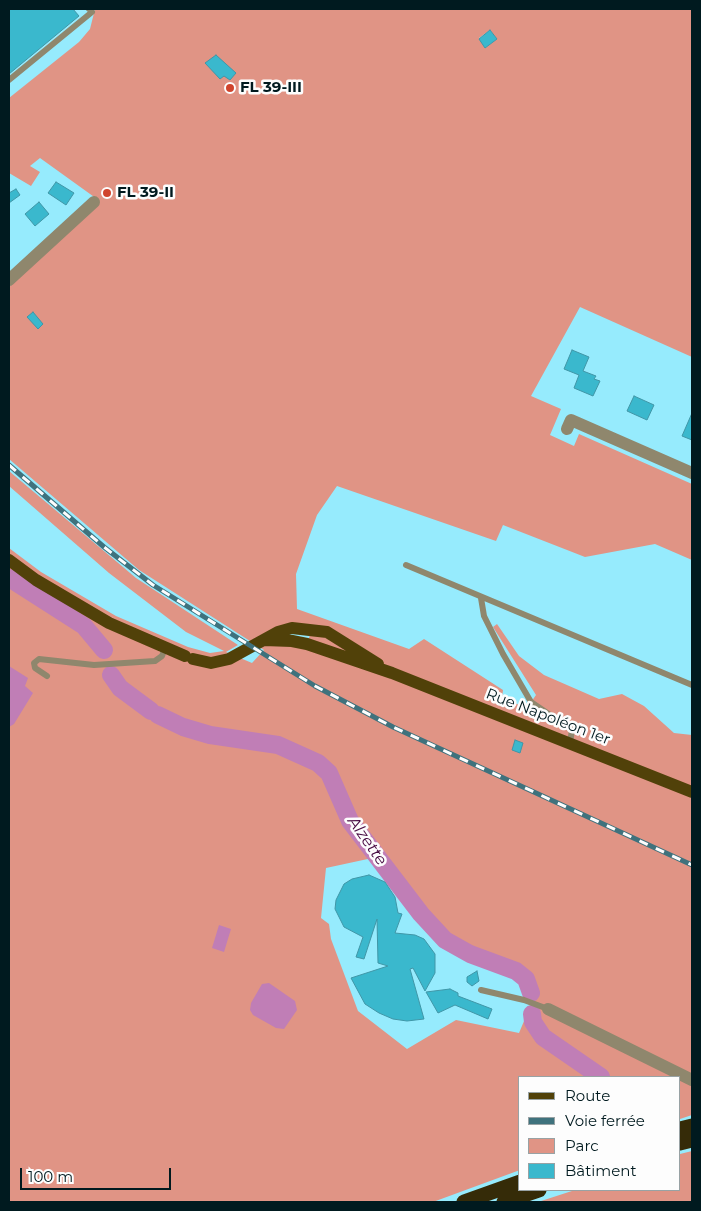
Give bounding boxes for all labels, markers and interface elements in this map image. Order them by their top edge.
place label: FL 39-III [240,79,302,97]
marker: FL 39-III [224,82,236,94]
place label: FL 39-II [117,184,174,202]
marker: FL 39-II [101,187,113,199]
street label: Rue Napoléon 1er [483,685,613,749]
water label: Alzette [343,813,391,869]
legend [518,1076,681,1191]
text: Route [565,1086,610,1105]
text: Voie ferrée [565,1111,645,1130]
text: Parc [565,1136,599,1155]
scale bar [22,1158,174,1190]
text: Bâtiment [565,1161,637,1180]
text: 100 m [28,1167,73,1186]

